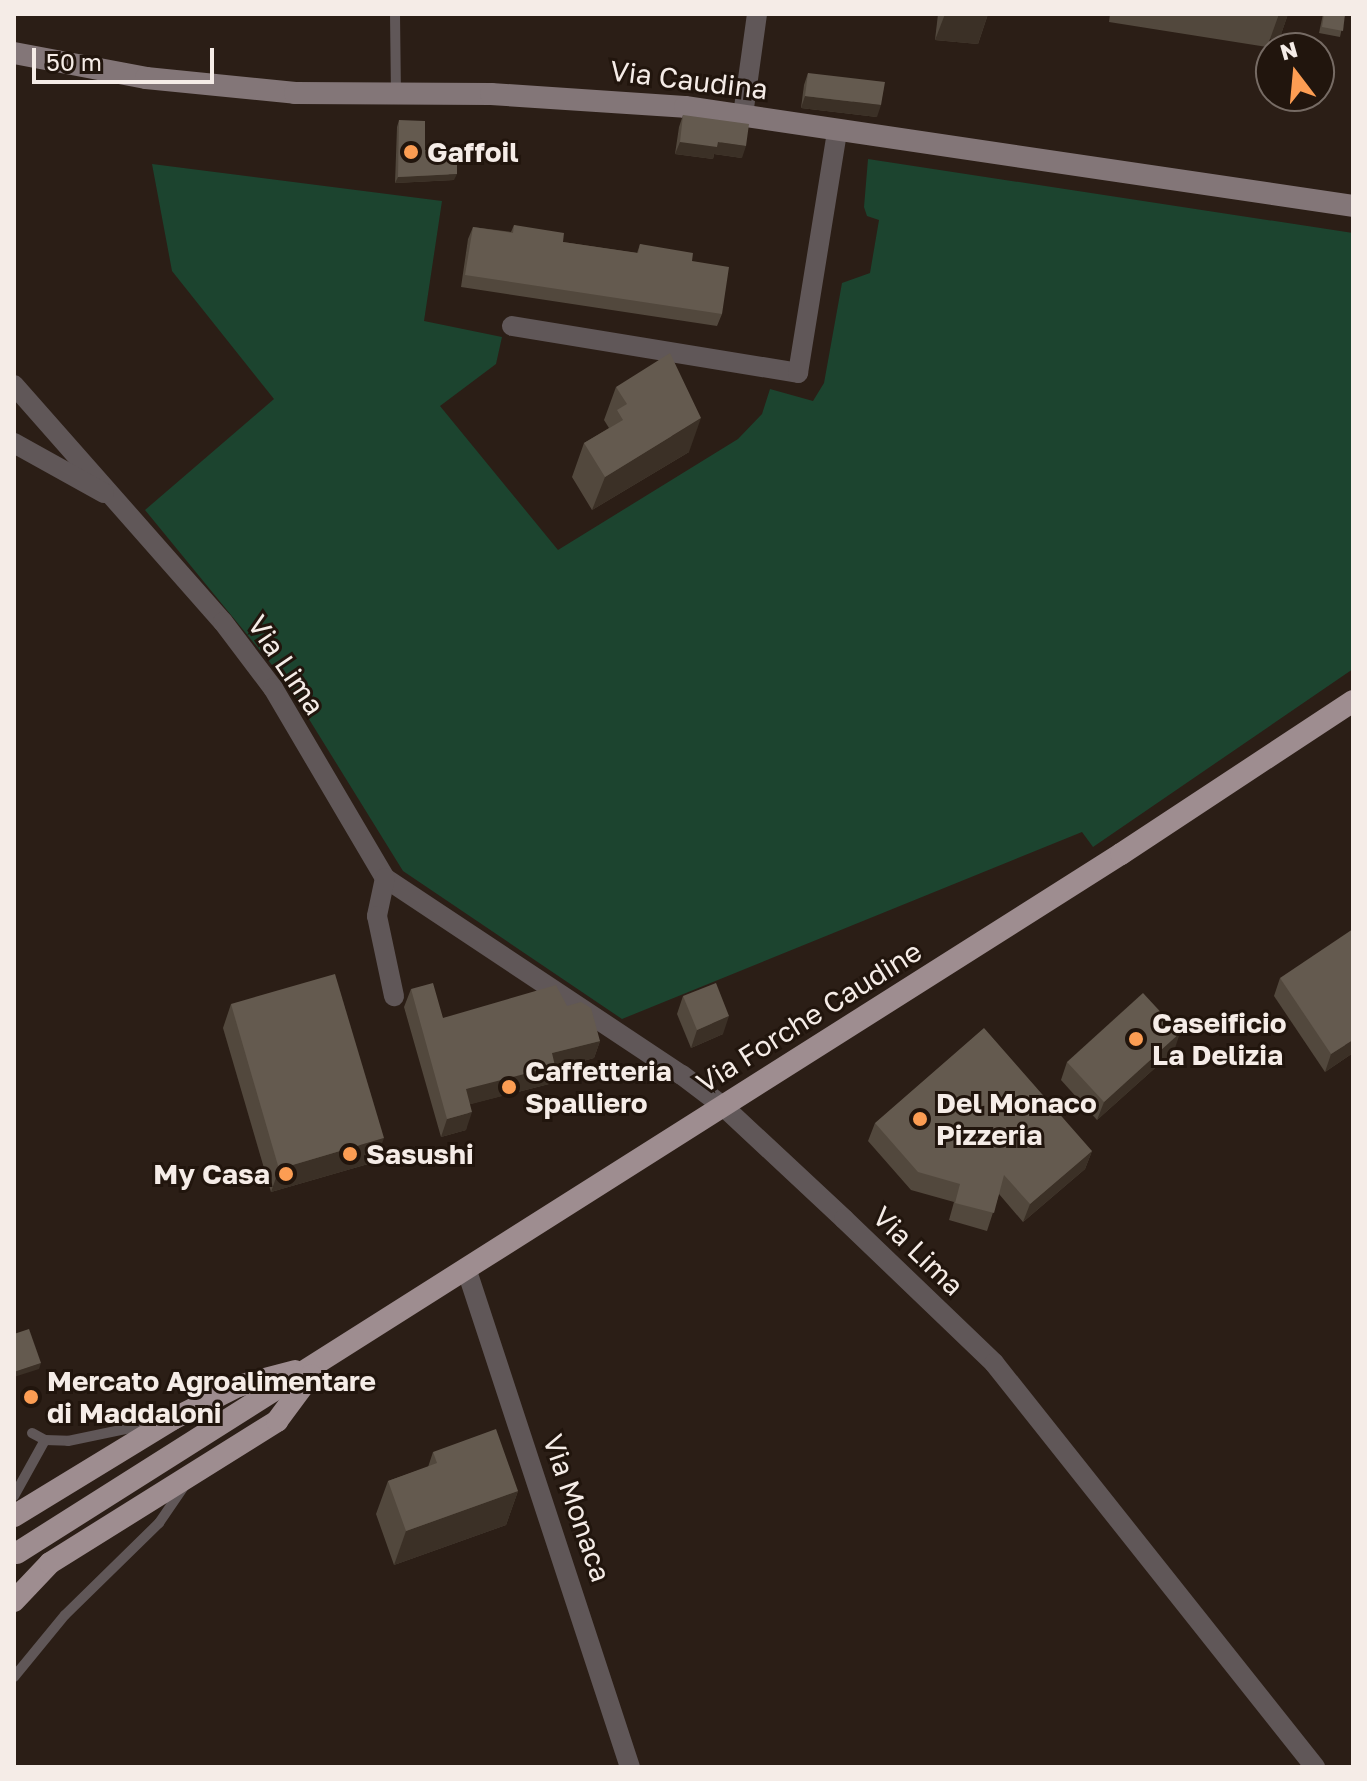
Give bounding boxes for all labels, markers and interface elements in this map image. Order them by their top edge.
scale bar [36,32,218,82]
north arrow [1255,32,1335,112]
text: N [1277,35,1301,66]
text: 50 m [46,47,102,76]
street label: Via Caudina [608,54,770,106]
place label: Gaffoil [427,135,519,169]
marker: Gaffoil [402,143,420,161]
street label: Via Lima [240,609,332,721]
street label: Via Forche Caudine [690,934,928,1100]
place label: Caseificio La Delizia [1152,1006,1286,1072]
marker: Caseificio La Delizia [1127,1030,1145,1048]
place label: Caffetteria Spalliero [525,1054,672,1120]
marker: Caffetteria Spalliero [500,1078,518,1096]
place label: Del Monaco Pizzeria [936,1086,1097,1152]
marker: Del Monaco Pizzeria [911,1110,929,1128]
place label: Sasushi [366,1137,474,1171]
marker: Sasushi [341,1145,359,1163]
place label: My Casa [153,1157,270,1191]
marker: My Casa [277,1165,295,1183]
street label: Via Lima [866,1200,970,1302]
place label: Mercato Agroalimentare di Maddaloni [47,1364,376,1430]
marker: Mercato Agroalimentare di Maddaloni [22,1388,40,1406]
street label: Via Monaca [536,1430,618,1586]

